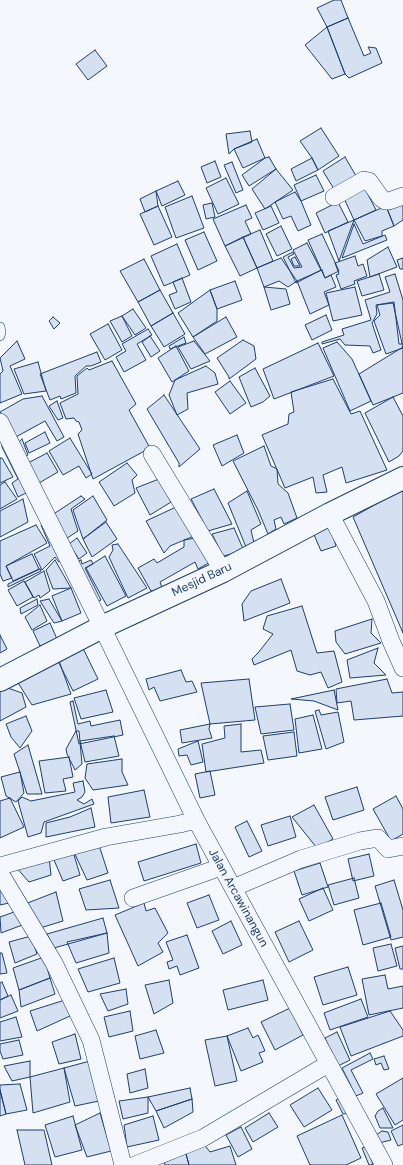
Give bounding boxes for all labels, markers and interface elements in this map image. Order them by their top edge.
street label: Mesjid Baru [170,560,234,600]
street label: Jalan Arcawinangun [205,846,271,950]

